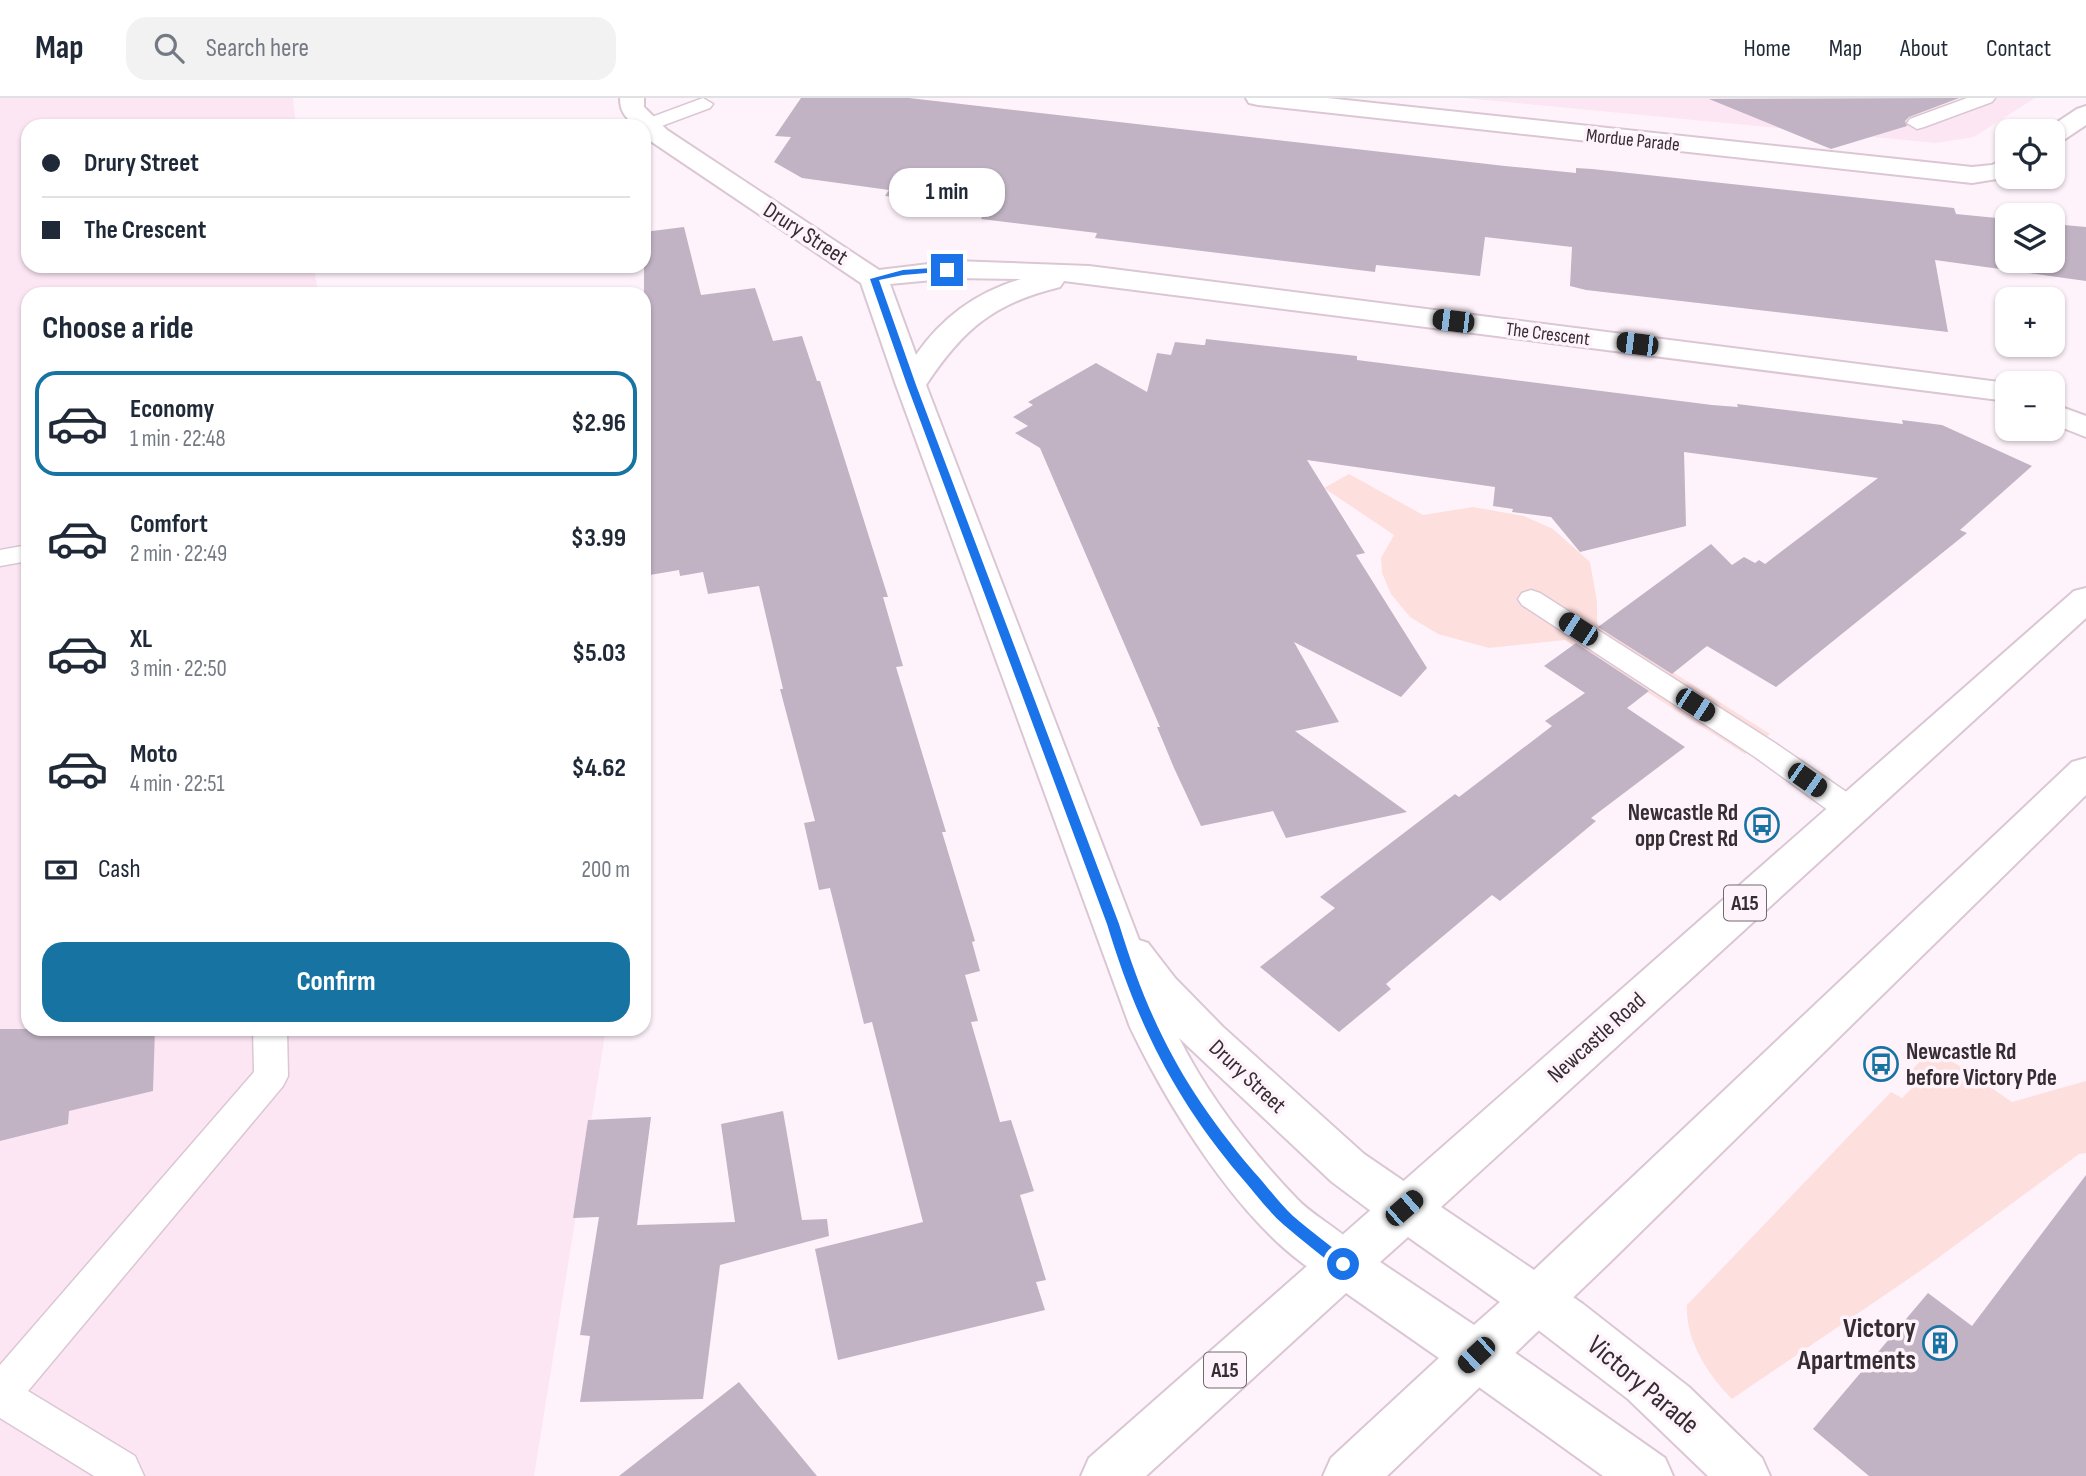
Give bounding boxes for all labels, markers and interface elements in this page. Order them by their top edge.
search box [126,17,616,80]
text: Map [35,28,84,68]
icon: search [150,29,188,67]
text: Search here [206,33,309,64]
text: Home [1743,34,1791,63]
text: Map [1829,34,1862,63]
text: About [1900,34,1948,63]
text: Contact [1986,34,2051,63]
map controls [1995,119,2065,441]
button: locate [1995,119,2065,189]
street label: Mordue Parade [1585,124,1681,157]
text: Drury Street [84,148,199,179]
callout: 1 min [889,169,1005,218]
text: 1 min [926,178,968,206]
street label: Drury Street [758,196,853,272]
button: layers [1995,203,2065,273]
text: The Crescent [84,215,206,246]
route end [931,254,963,286]
button: + [1995,287,2065,357]
car [1431,308,1476,334]
text: Choose a ride [42,309,194,348]
street label: The Crescent [1505,318,1591,351]
car [1615,331,1660,357]
button: − [1995,371,2065,441]
icon: car [46,392,109,455]
text: Economy [130,394,214,425]
text: $2.96 [571,408,626,439]
text: 1 min · 22:48 [130,425,226,453]
icon: car [46,507,109,570]
text: Comfort [130,509,208,540]
text: $3.99 [571,523,626,554]
text: 2 min · 22:49 [130,540,227,568]
car [1555,609,1602,649]
icon: car [46,622,109,685]
text: XL [130,624,152,655]
text: $5.03 [572,638,626,669]
text: 3 min · 22:50 [130,655,227,683]
car [1672,685,1719,725]
icon: car [46,737,109,800]
text: Moto [130,739,178,770]
text: $4.62 [571,753,626,784]
car [1784,759,1831,801]
text: 4 min · 22:51 [130,770,225,798]
place label: Newcastle Rd opp Crest Rd [1628,799,1738,853]
bus stop icon: Newcastle Rd opp Crest Rd [1743,806,1781,844]
icon: cash [42,851,80,889]
text: Cash [98,854,141,885]
text: 200 m [582,856,630,884]
road number: A15 [1724,886,1766,920]
button: Confirm [42,942,630,1022]
street label: Newcastle Road [1542,986,1651,1089]
street label: Drury Street [1203,1034,1292,1119]
place label: Newcastle Rd before Victory Pde [1906,1038,2057,1092]
bus stop icon: Newcastle Rd before Victory Pde [1862,1045,1900,1083]
car [1382,1186,1427,1230]
route start [1327,1248,1359,1280]
place label: Victory Apartments [1796,1312,1916,1377]
building icon: Victory Apartments [1921,1324,1959,1362]
street label: Victory Parade [1580,1329,1706,1441]
car [1454,1333,1499,1377]
road number: A15 [1204,1352,1246,1388]

